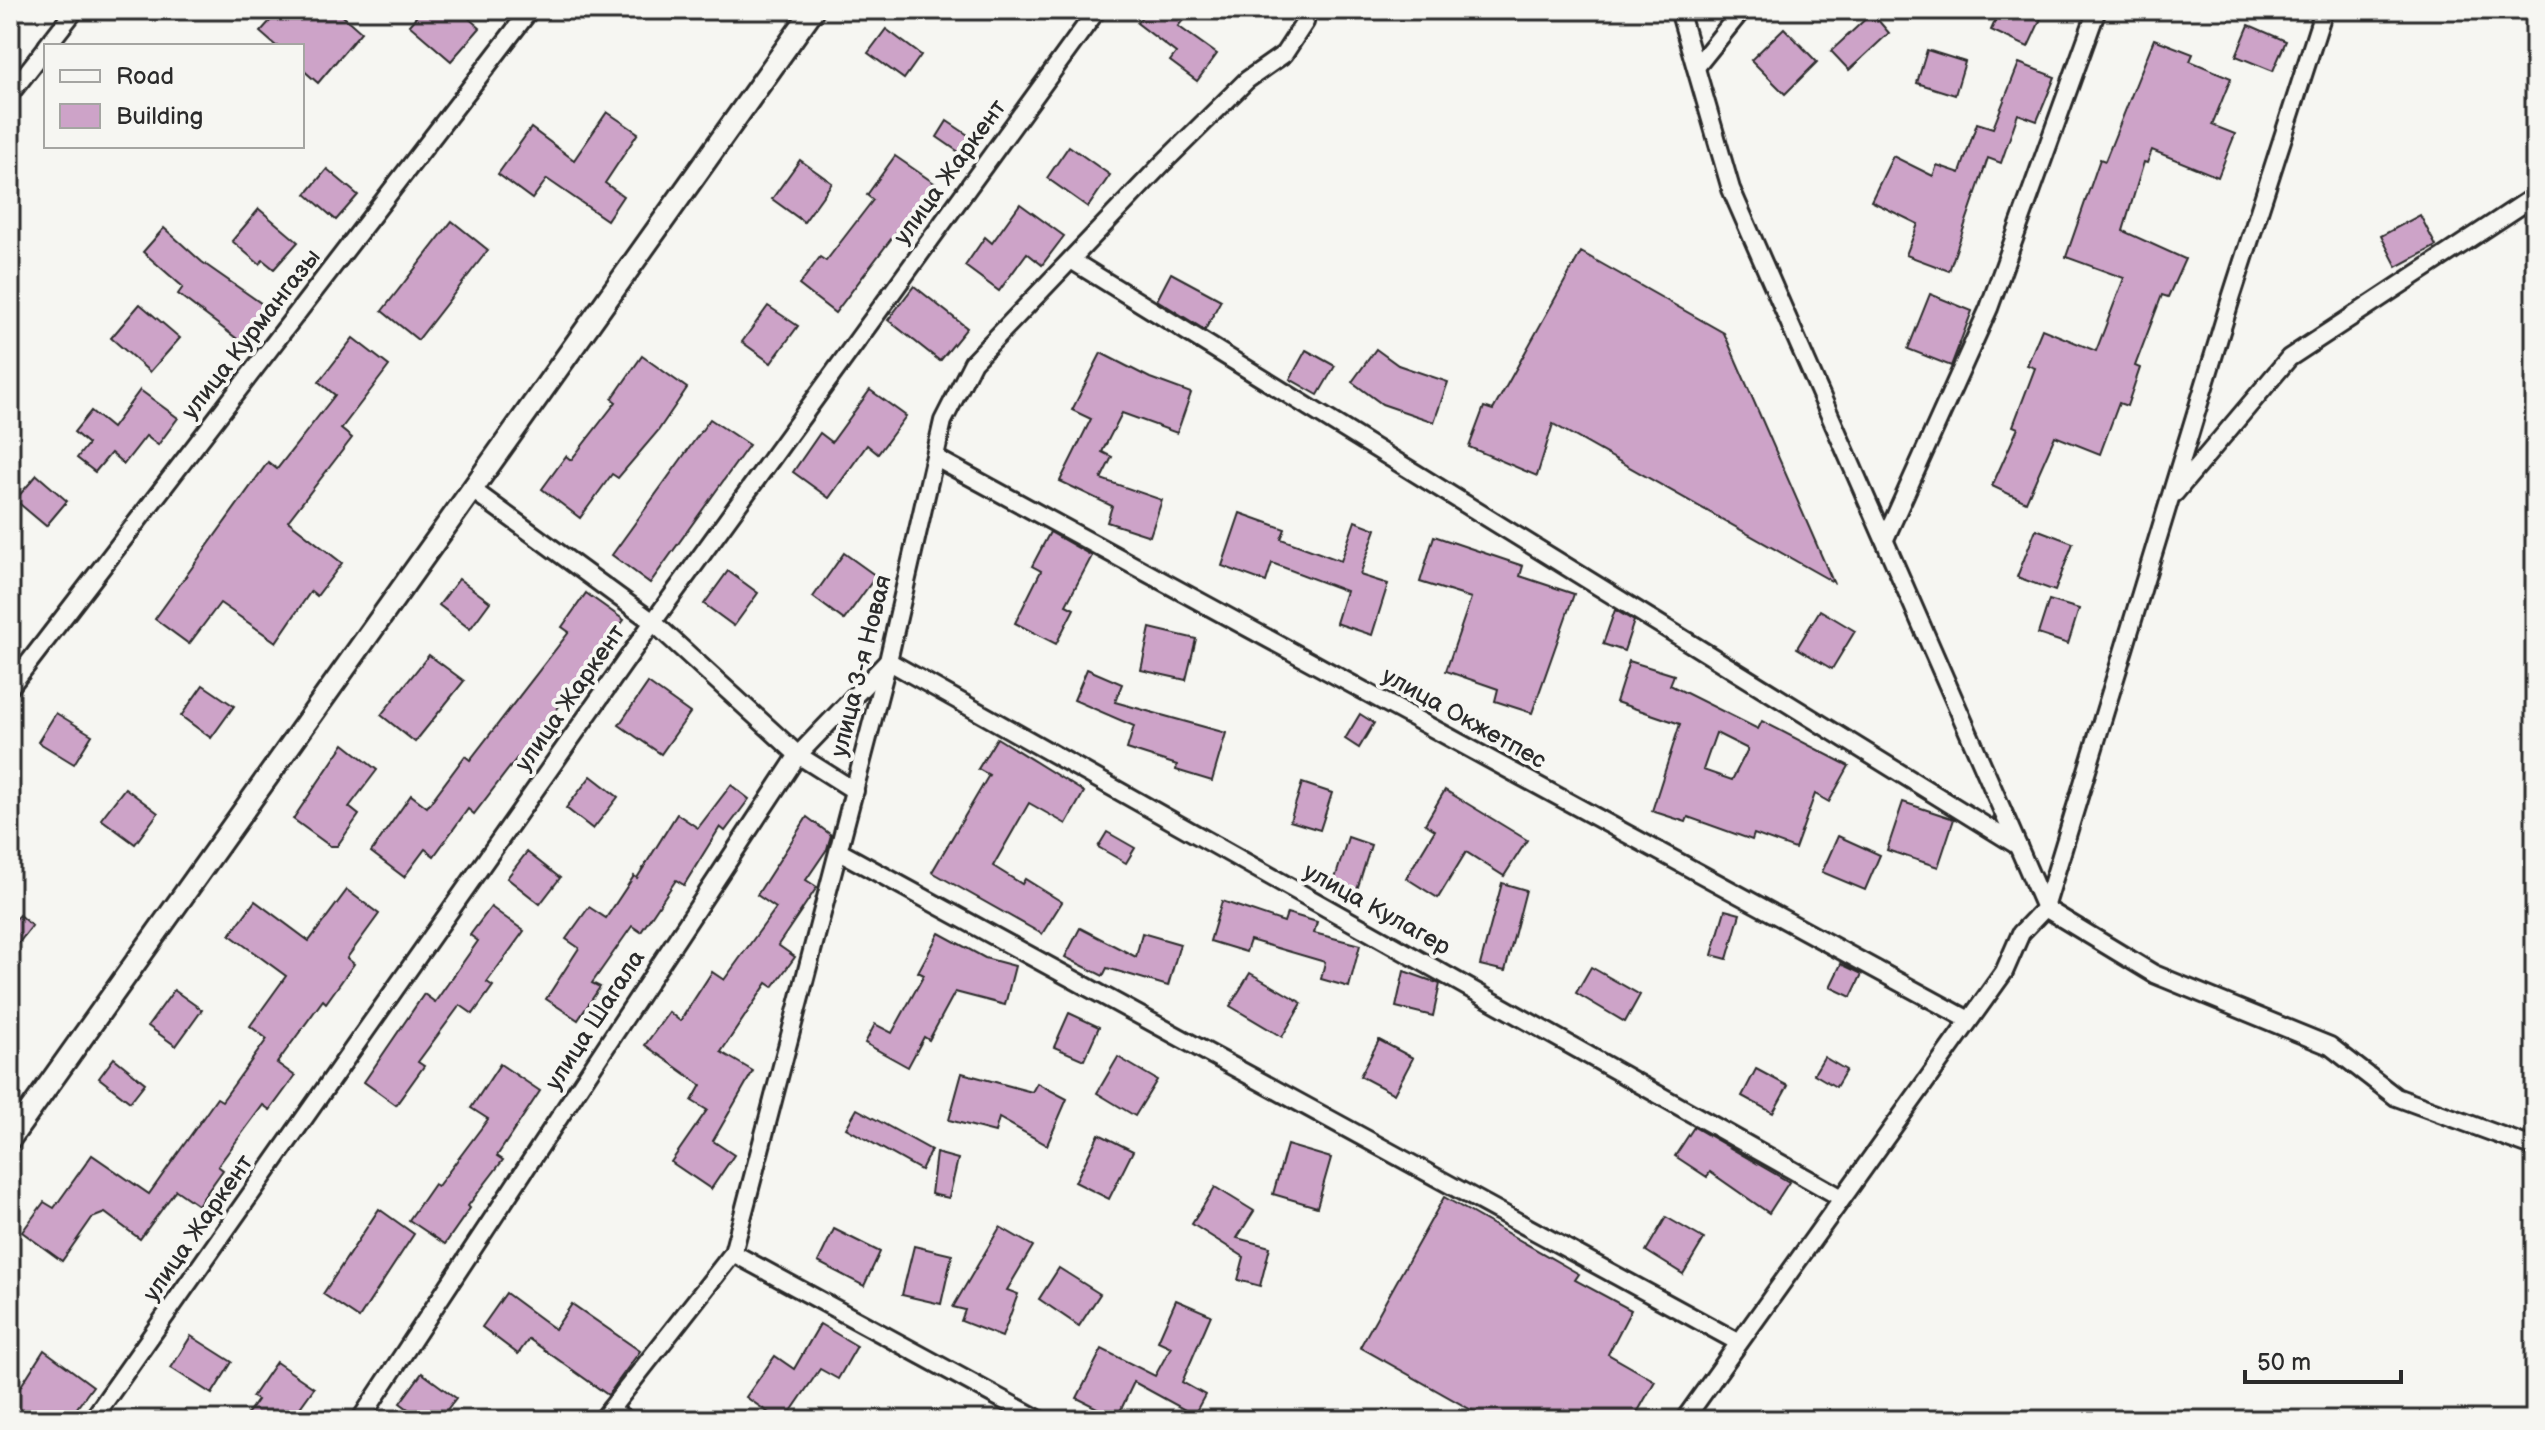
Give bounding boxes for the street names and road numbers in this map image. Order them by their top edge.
street label: улица Жаркент [888,94,1012,250]
street label: улица Курмангазы [175,243,327,425]
street label: улица 3-я Новая [824,572,898,760]
street label: улица Жаркент [509,619,631,777]
street label: улица Окжетпес [1377,661,1551,775]
street label: улица Кулагер [1298,857,1456,962]
street label: улица Шагала [539,945,651,1095]
street label: улица Жаркент [137,1149,259,1307]

